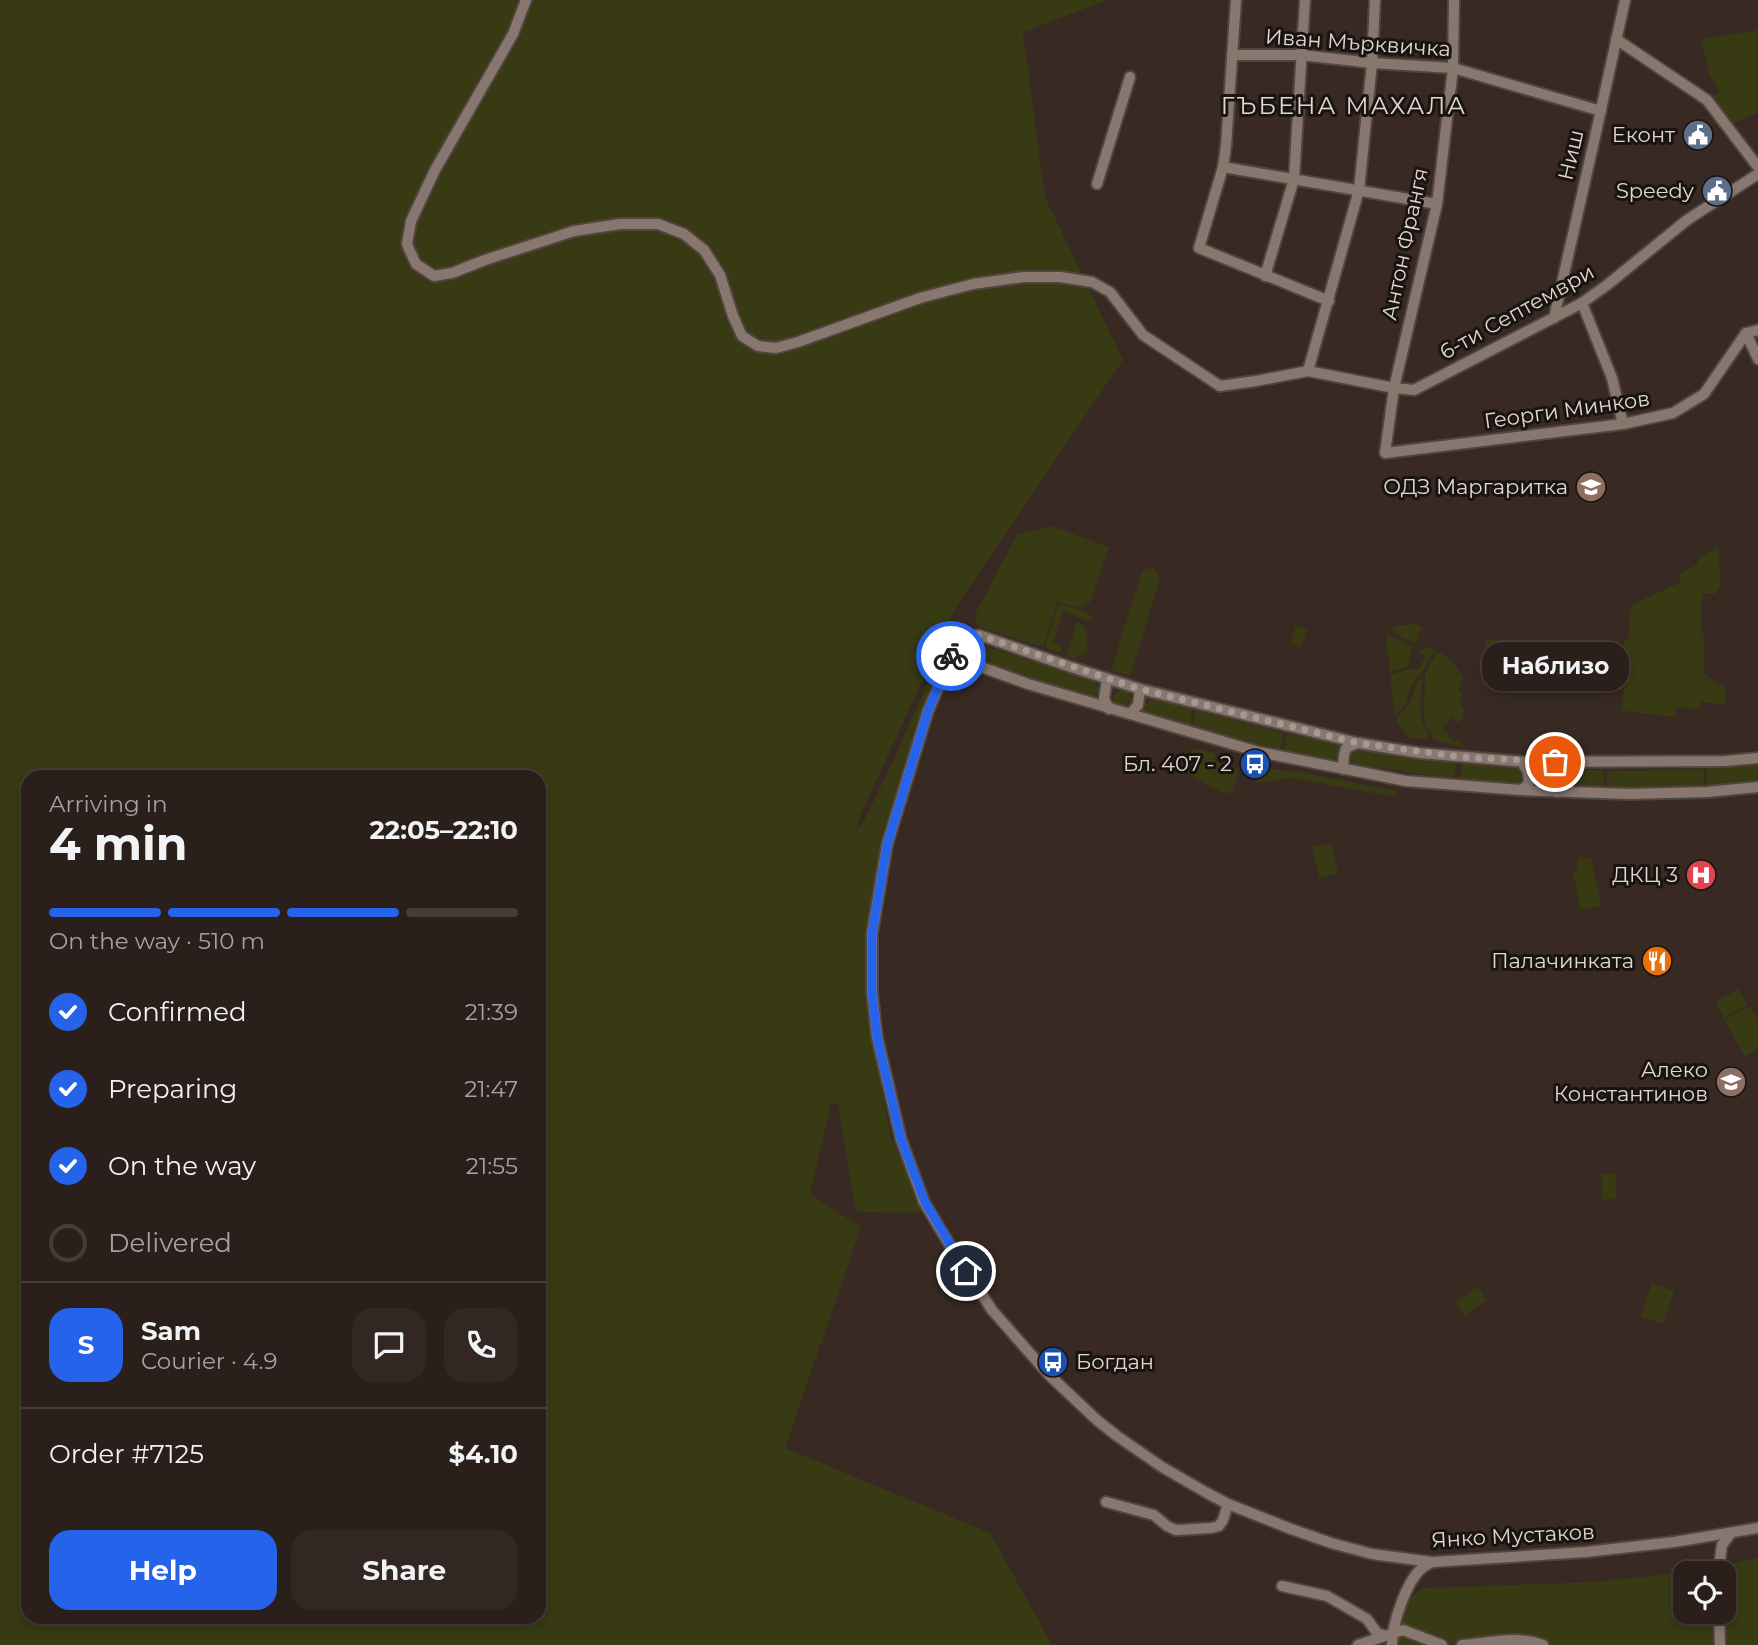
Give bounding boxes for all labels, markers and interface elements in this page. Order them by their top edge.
street label: Иван Мърквичка [1264,24,1452,61]
district label: ГЪБЕНА МАХАЛА [1221,91,1467,120]
public building icon: Еконт [1681,118,1715,152]
place label: Еконт [1612,122,1675,147]
street label: Ниш [1553,127,1588,183]
street label: Антон Франгя [1376,166,1433,322]
public building icon: Speedy [1700,174,1734,208]
place label: Speedy [1616,178,1695,203]
street label: 6-ти Септември [1435,259,1598,364]
street label: Георги Минков [1483,386,1651,434]
school or university icon: ОДЗ Маргаритка [1574,470,1608,504]
place label: ОДЗ Маргаритка [1383,474,1568,499]
courier [916,621,986,691]
icon: bike [932,637,970,675]
callout: Наблизо [1482,643,1628,692]
text: Наблизо [1502,652,1609,680]
pin [1525,732,1585,792]
icon: bag [1536,743,1574,781]
bus stop icon: Бл. 407 - 2 [1238,747,1272,781]
place label: Бл. 407 - 2 [1123,751,1232,776]
text: Arriving in [49,790,168,818]
text: 22:05–22:10 [369,814,518,846]
text: 4 min [49,815,188,872]
hospital icon: ДКЦ 3 [1684,858,1718,892]
place label: ДКЦ 3 [1612,862,1678,887]
text: On the way · 510 m [49,927,265,955]
restaurant icon: Палачинката [1640,944,1674,978]
place label: Палачинката [1491,948,1634,973]
icon: check [49,993,87,1031]
text: Confirmed [108,996,247,1028]
text: 21:39 [465,998,518,1026]
place label: Алеко Константинов [1554,1057,1708,1106]
school or university icon: Алеко Константинов [1714,1065,1748,1099]
icon: check [49,1070,87,1108]
text: Preparing [108,1073,237,1105]
text: 21:47 [464,1075,518,1103]
icon: check [49,1147,87,1185]
text: On the way [108,1150,256,1182]
text: 21:55 [466,1152,518,1180]
text: Delivered [108,1227,232,1259]
pin [936,1241,996,1301]
icon: home [947,1252,985,1290]
button: chat [352,1308,426,1382]
button: phone [444,1308,518,1382]
text: Sam [141,1315,201,1347]
text: S [78,1329,94,1361]
bus stop icon: Богдан [1036,1345,1070,1379]
text: Courier · 4.9 [141,1347,277,1375]
place label: Богдан [1076,1349,1154,1374]
text: Order #7125 [49,1438,204,1470]
text: $4.10 [448,1438,518,1470]
street label: Янко Мустаков [1431,1519,1595,1552]
button: Help [49,1530,277,1610]
button: Share [291,1530,518,1610]
map controls [1673,1561,1736,1624]
button: locate [1673,1561,1736,1624]

